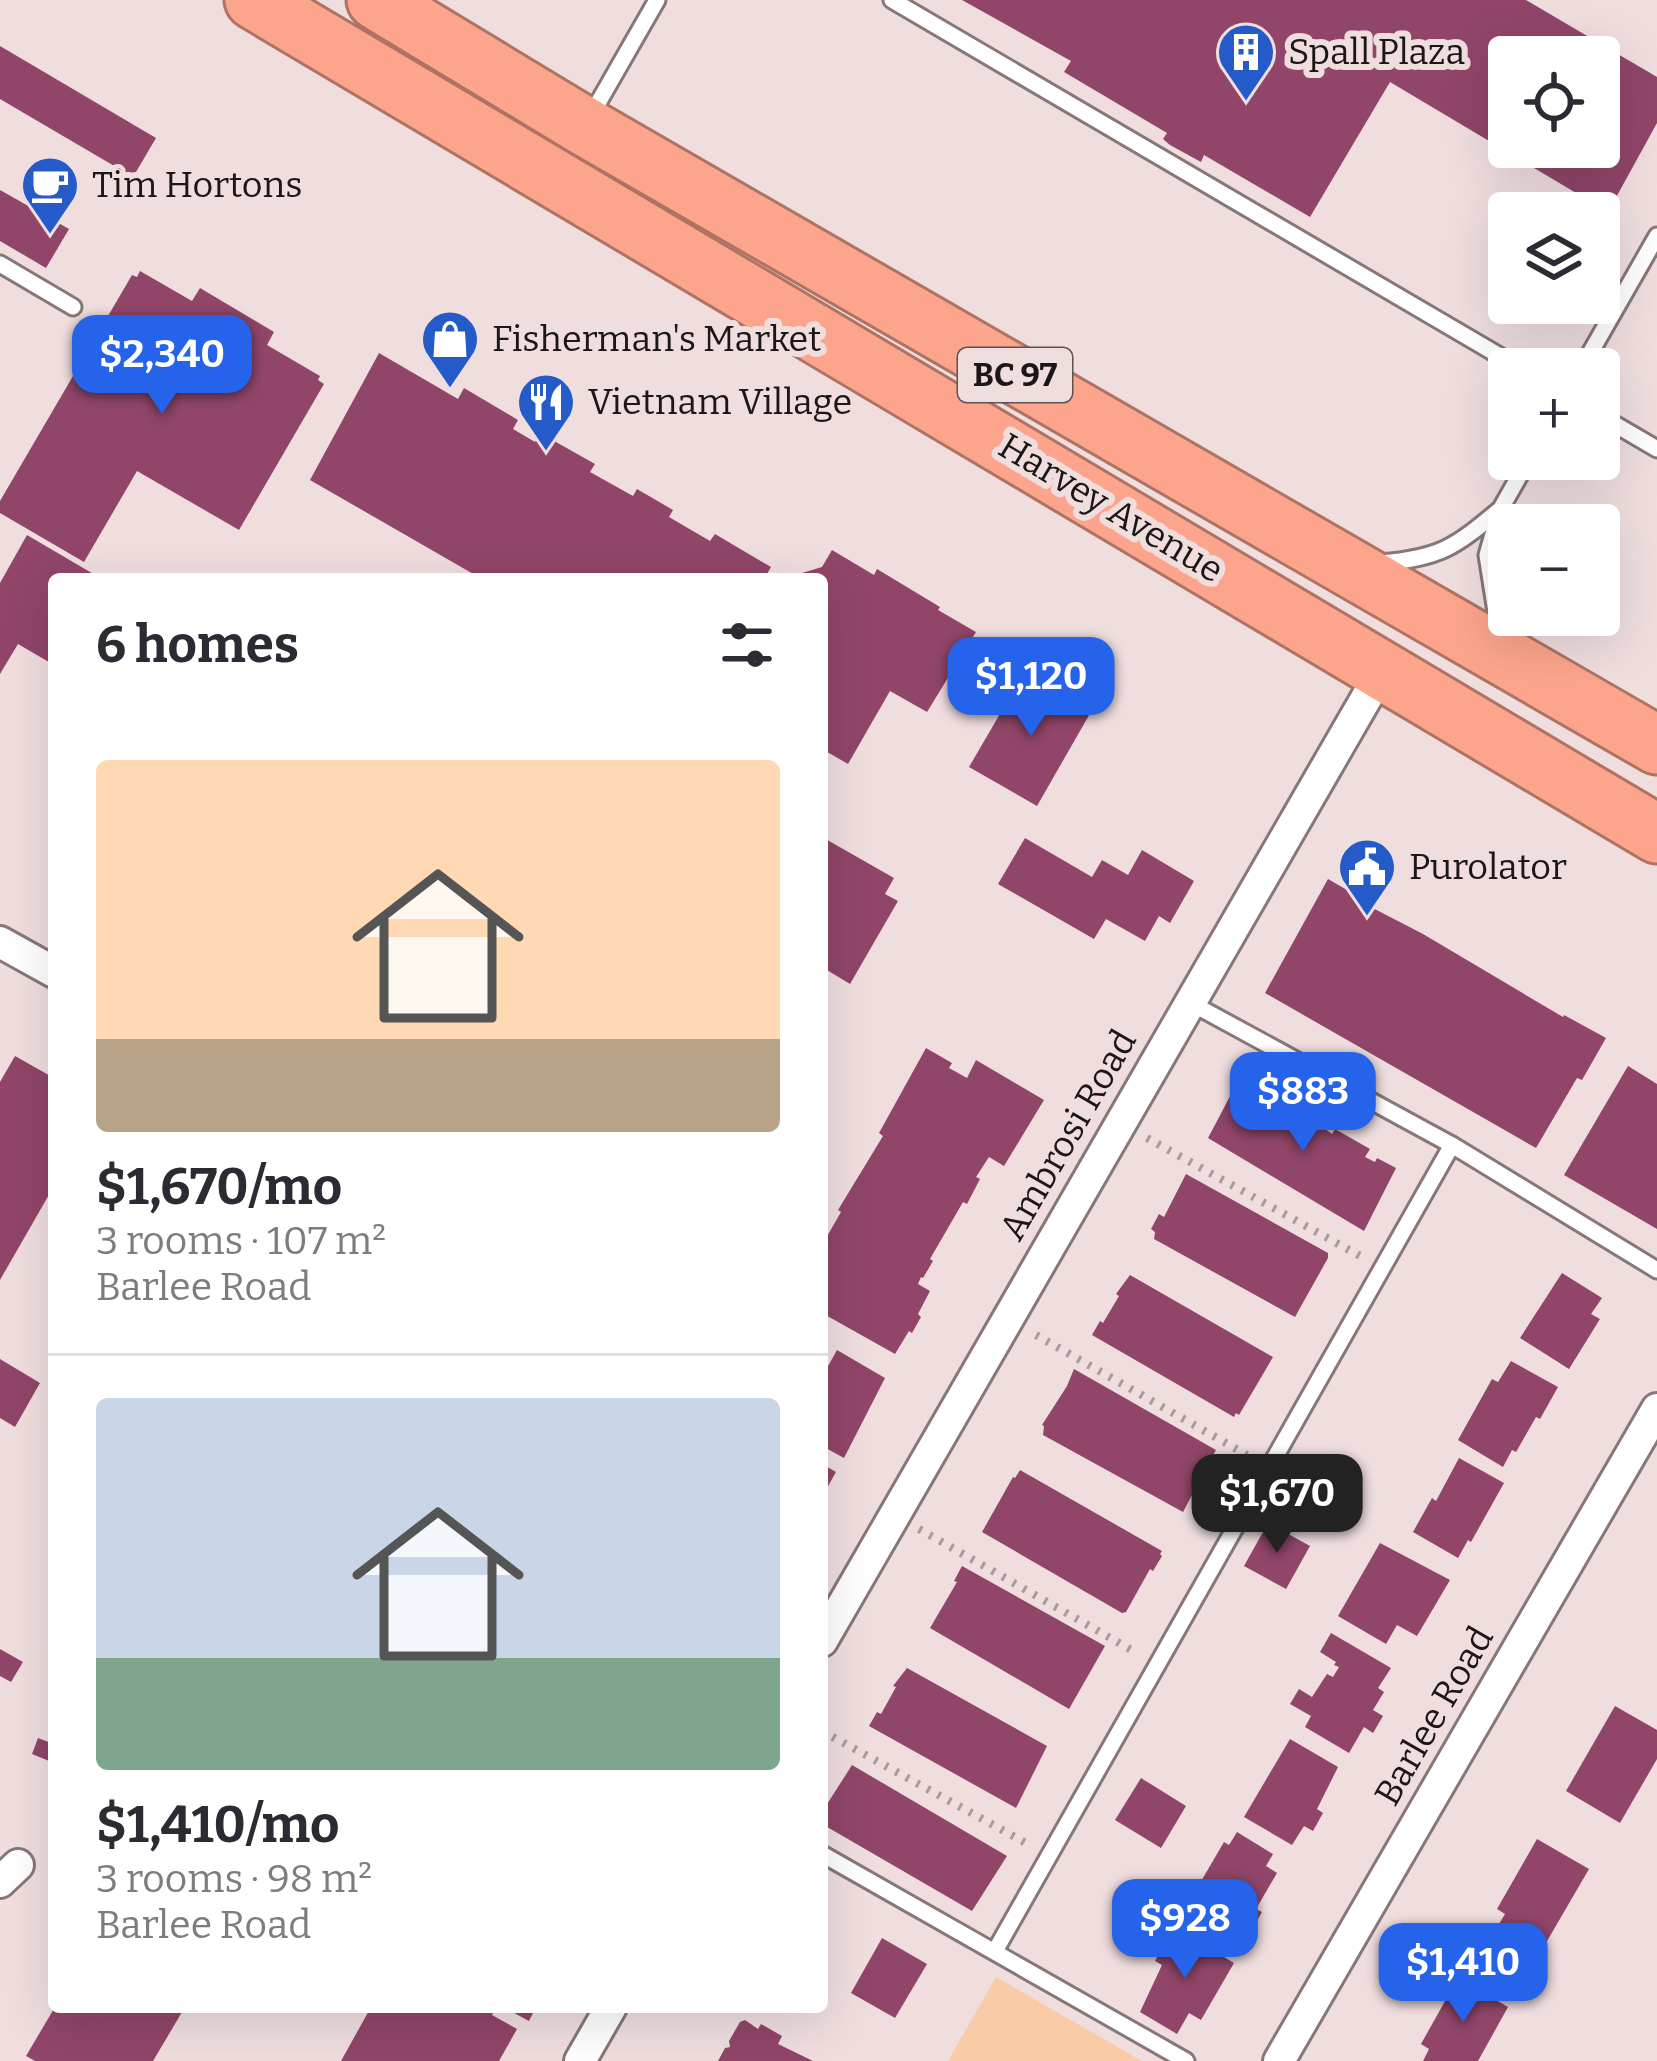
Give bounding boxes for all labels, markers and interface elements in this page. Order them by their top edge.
building icon: Spall Plaza [1215,21,1277,103]
place label: Spall Plaza [1288,30,1465,74]
map controls [1488,36,1620,636]
button: locate [1488,36,1620,168]
cafe icon: Tim Hortons [19,154,81,236]
place label: Tim Hortons [92,163,302,207]
button: layers [1488,192,1620,324]
shop icon: Fisherman's Market [419,308,481,390]
pin: $2,340 [64,315,260,417]
place label: Fisherman's Market [492,317,821,361]
text: $2,340 [99,331,225,377]
road number: BC 97 [958,348,1072,402]
button: + [1488,348,1620,480]
restaurant icon: Vietnam Village [515,371,577,453]
place label: Vietnam Village [588,380,852,424]
street label: Harvey Avenue [991,424,1231,592]
button: − [1488,504,1620,636]
icon: filters [714,612,780,678]
text: 6 homes [96,614,299,676]
pin: $1,120 [933,637,1129,739]
text: $1,120 [975,653,1087,699]
public building icon: Purolator [1336,836,1398,918]
icon: home [330,838,546,1054]
place label: Purolator [1409,845,1567,889]
street label: Ambrosi Road [990,1022,1146,1248]
pin: $883 [1232,1052,1374,1154]
text: $883 [1257,1068,1349,1114]
text: $1,670/mo [96,1156,342,1218]
text: 3 rooms · 107 m² [96,1218,386,1264]
text: Barlee Road [96,1264,312,1310]
pin: $1,670 [1179,1454,1375,1556]
text: $1,670 [1219,1470,1335,1516]
icon: home [330,1476,546,1692]
street label: Barlee Road [1365,1619,1503,1813]
text: $1,410/mo [96,1794,339,1856]
text: 3 rooms · 98 m² [96,1856,372,1902]
pin: $928 [1114,1879,1256,1981]
text: $928 [1139,1895,1231,1941]
text: Barlee Road [96,1902,312,1948]
pin: $1,410 [1365,1923,1561,2025]
text: $1,410 [1406,1939,1520,1985]

